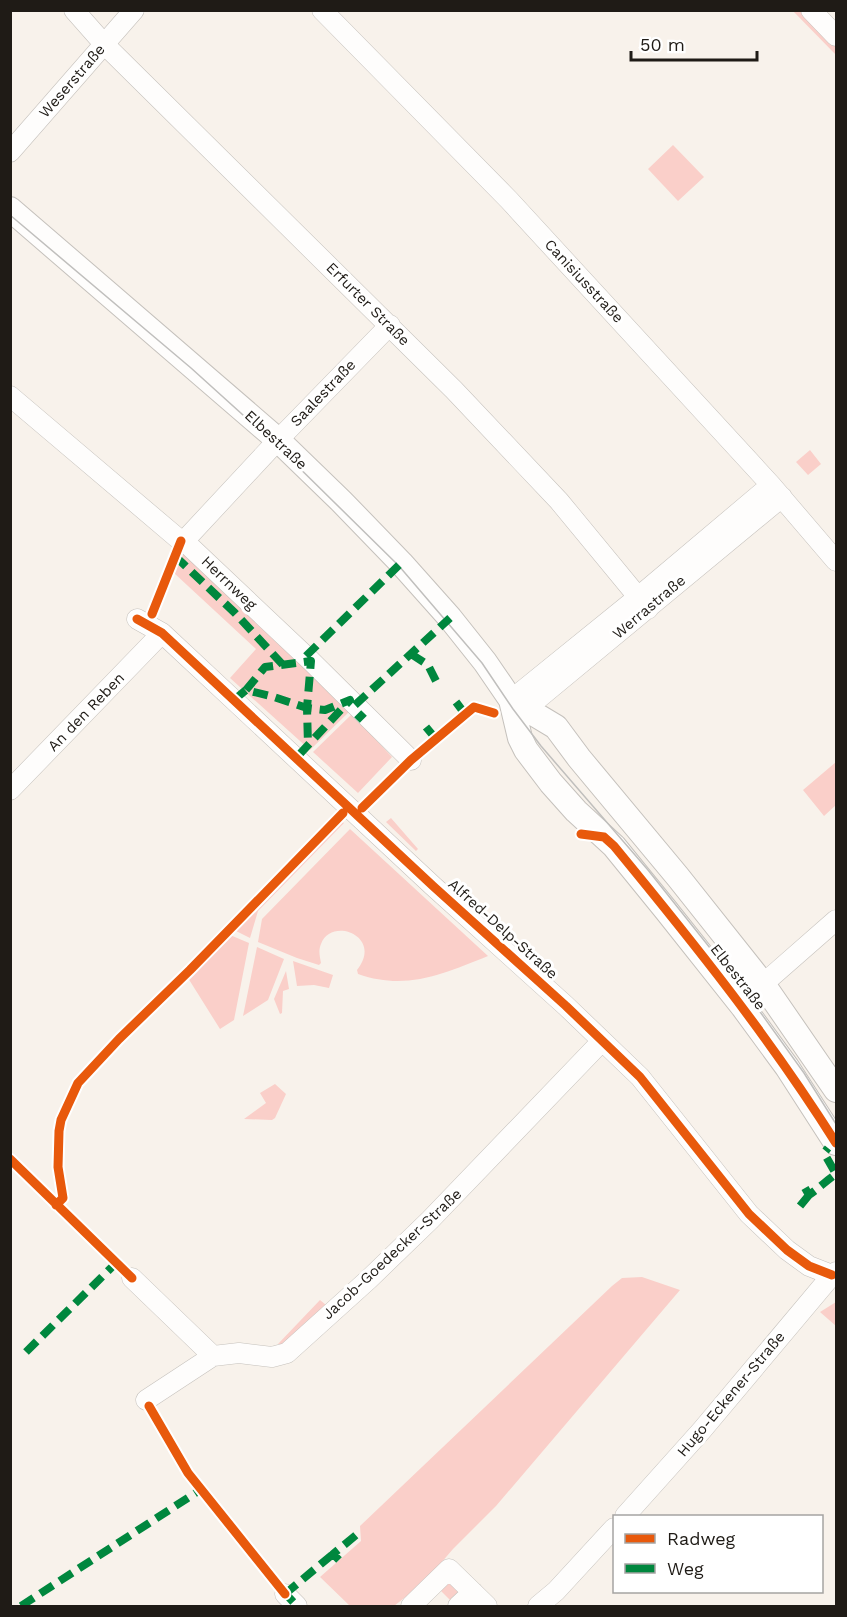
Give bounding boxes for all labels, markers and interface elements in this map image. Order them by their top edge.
scale bar [631,24,757,62]
text: 50 m [640,34,685,55]
street label: Weserstraße [35,41,109,121]
street label: Canisiusstraße [541,236,627,326]
street label: Erfurter Straße [323,259,413,349]
street label: Saalestraße [287,356,359,430]
street label: Elbestraße [241,407,311,473]
street label: Herrnweg [198,552,260,614]
street label: Werrastraße [609,571,689,643]
street label: An den Reben [44,669,128,755]
street label: Alfred-Delp-Straße [445,875,561,983]
street label: Elbestraße [707,940,769,1014]
street label: Jacob-Goedecker-Straße [319,1185,465,1323]
street label: Hugo-Eckener-Straße [673,1328,789,1460]
legend [613,1515,823,1593]
text: Radweg [667,1528,736,1549]
text: Weg [667,1558,704,1579]

